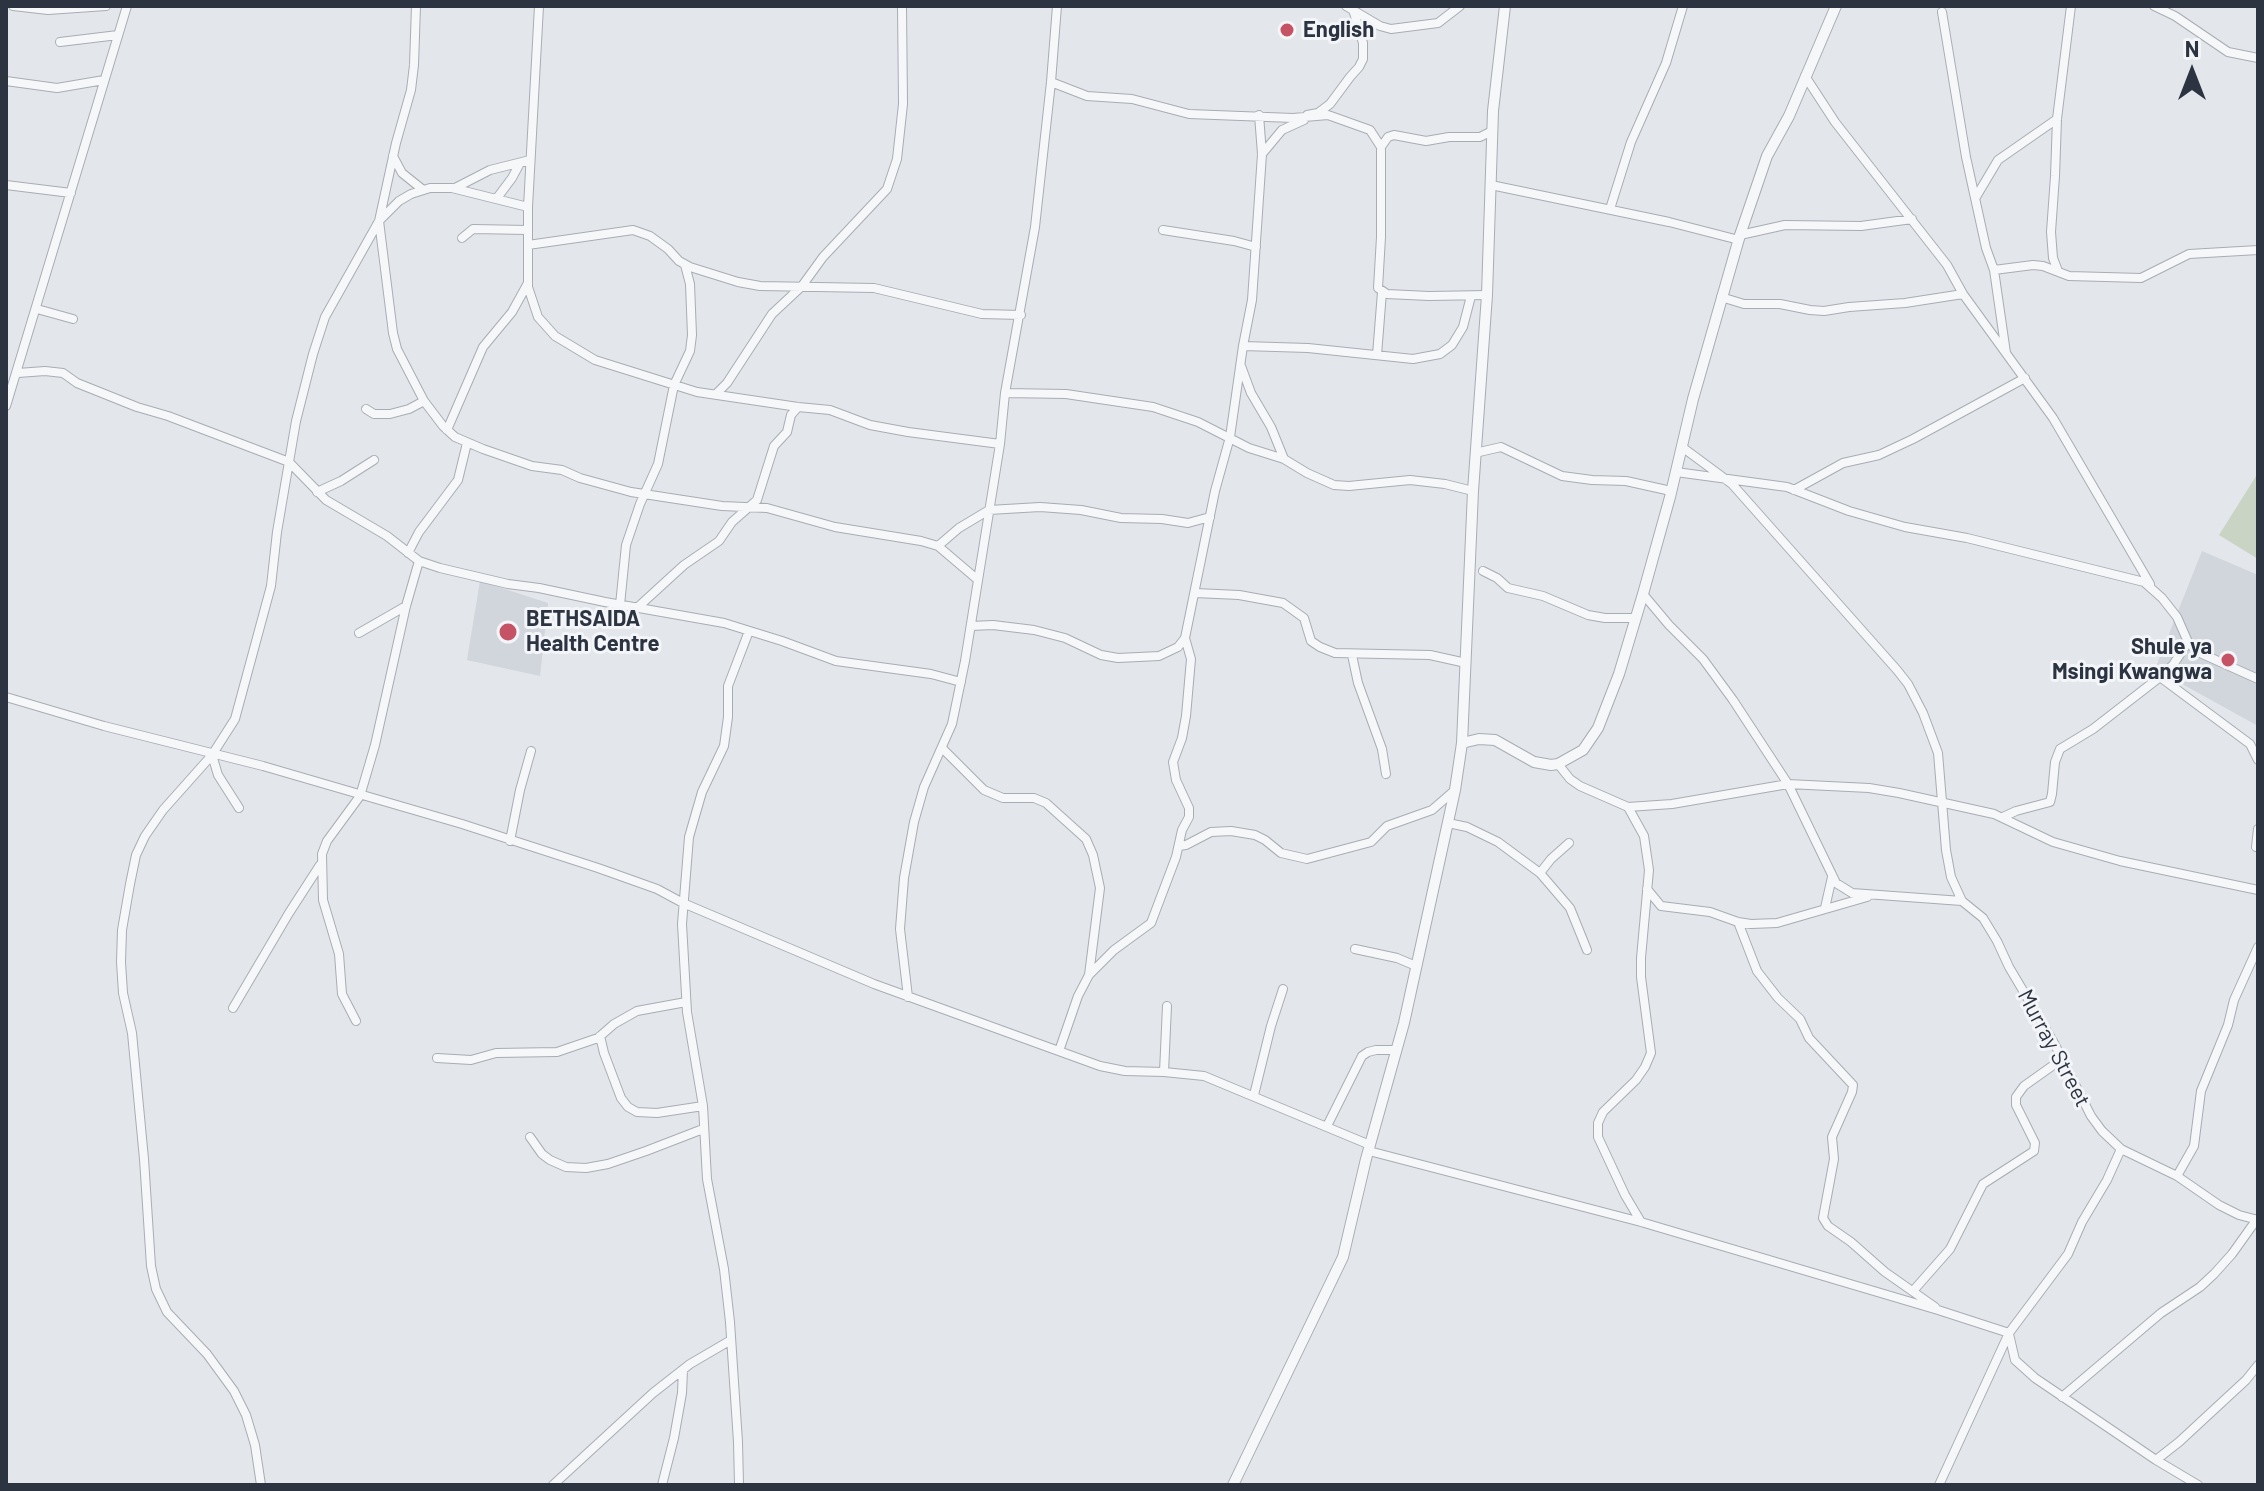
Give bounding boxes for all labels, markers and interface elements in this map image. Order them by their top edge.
place label: English [1303,17,1374,43]
marker: English [1278,21,1296,39]
north arrow [2152,32,2232,112]
text: N [2185,35,2199,61]
place label: BETHSAIDA Health Centre [526,606,659,658]
marker: BETHSAIDA Health Centre [497,621,519,643]
place label: Shule ya Msingi Kwangwa [2052,634,2212,686]
marker: Shule ya Msingi Kwangwa [2219,651,2237,669]
street label: Murray Street [2012,985,2096,1111]

